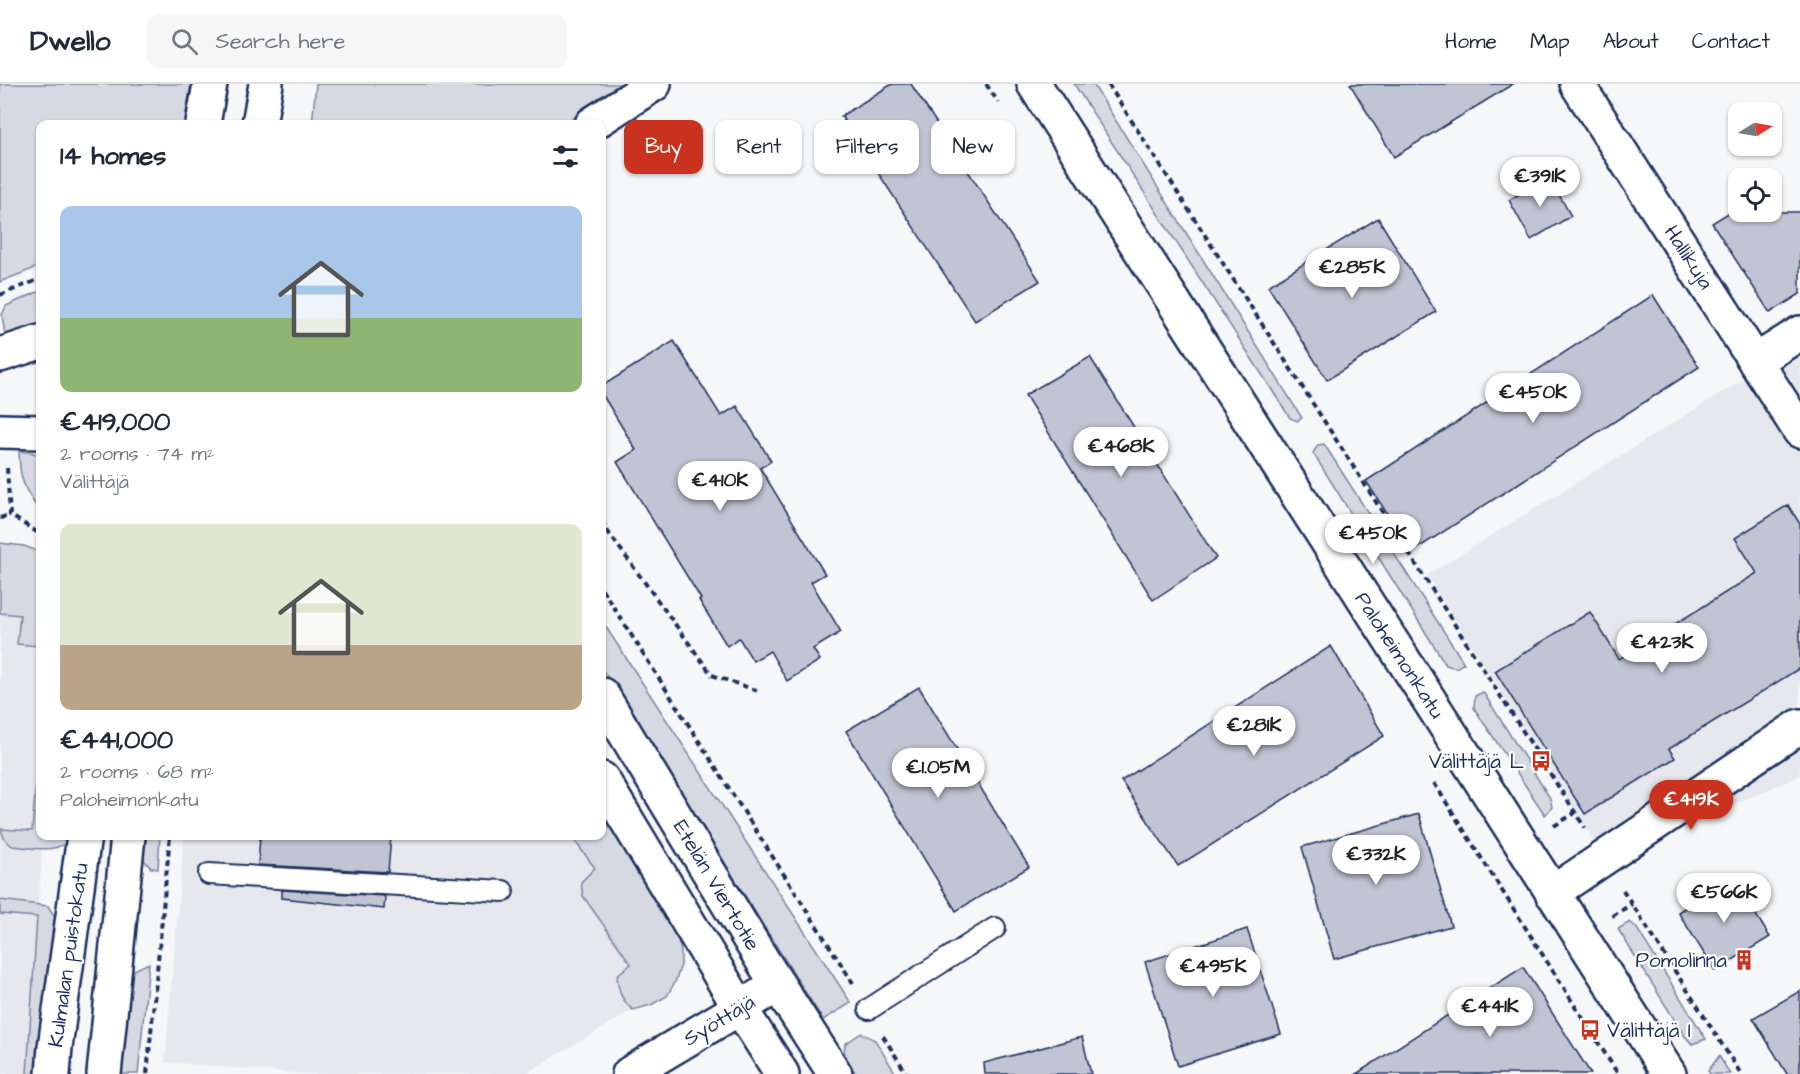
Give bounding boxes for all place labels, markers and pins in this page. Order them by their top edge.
pin: €391K [1498,157,1582,208]
pin: €285K [1310,248,1394,299]
pin: €450K [1491,373,1575,424]
pin: €468K [1079,427,1163,478]
pin: €410K [678,461,762,512]
pin: €450K [1331,514,1415,565]
pin: €423K [1620,623,1704,674]
pin: €281K [1212,706,1296,757]
place label: Välittäjä L [1429,747,1524,776]
pin: €1.05M [889,748,987,799]
bus stop icon: Välittäjä L [1529,749,1553,773]
pin: €419K [1649,780,1733,831]
pin: €332K [1334,835,1418,886]
pin: €566K [1682,873,1766,924]
place label: Pomolinna [1635,946,1727,975]
pin: €495K [1171,947,1255,998]
building icon: Pomolinna [1732,948,1756,972]
pin: €441K [1448,987,1532,1038]
place label: Välittäjä I [1607,1016,1691,1045]
bus stop icon: Välittäjä I [1578,1018,1602,1042]

